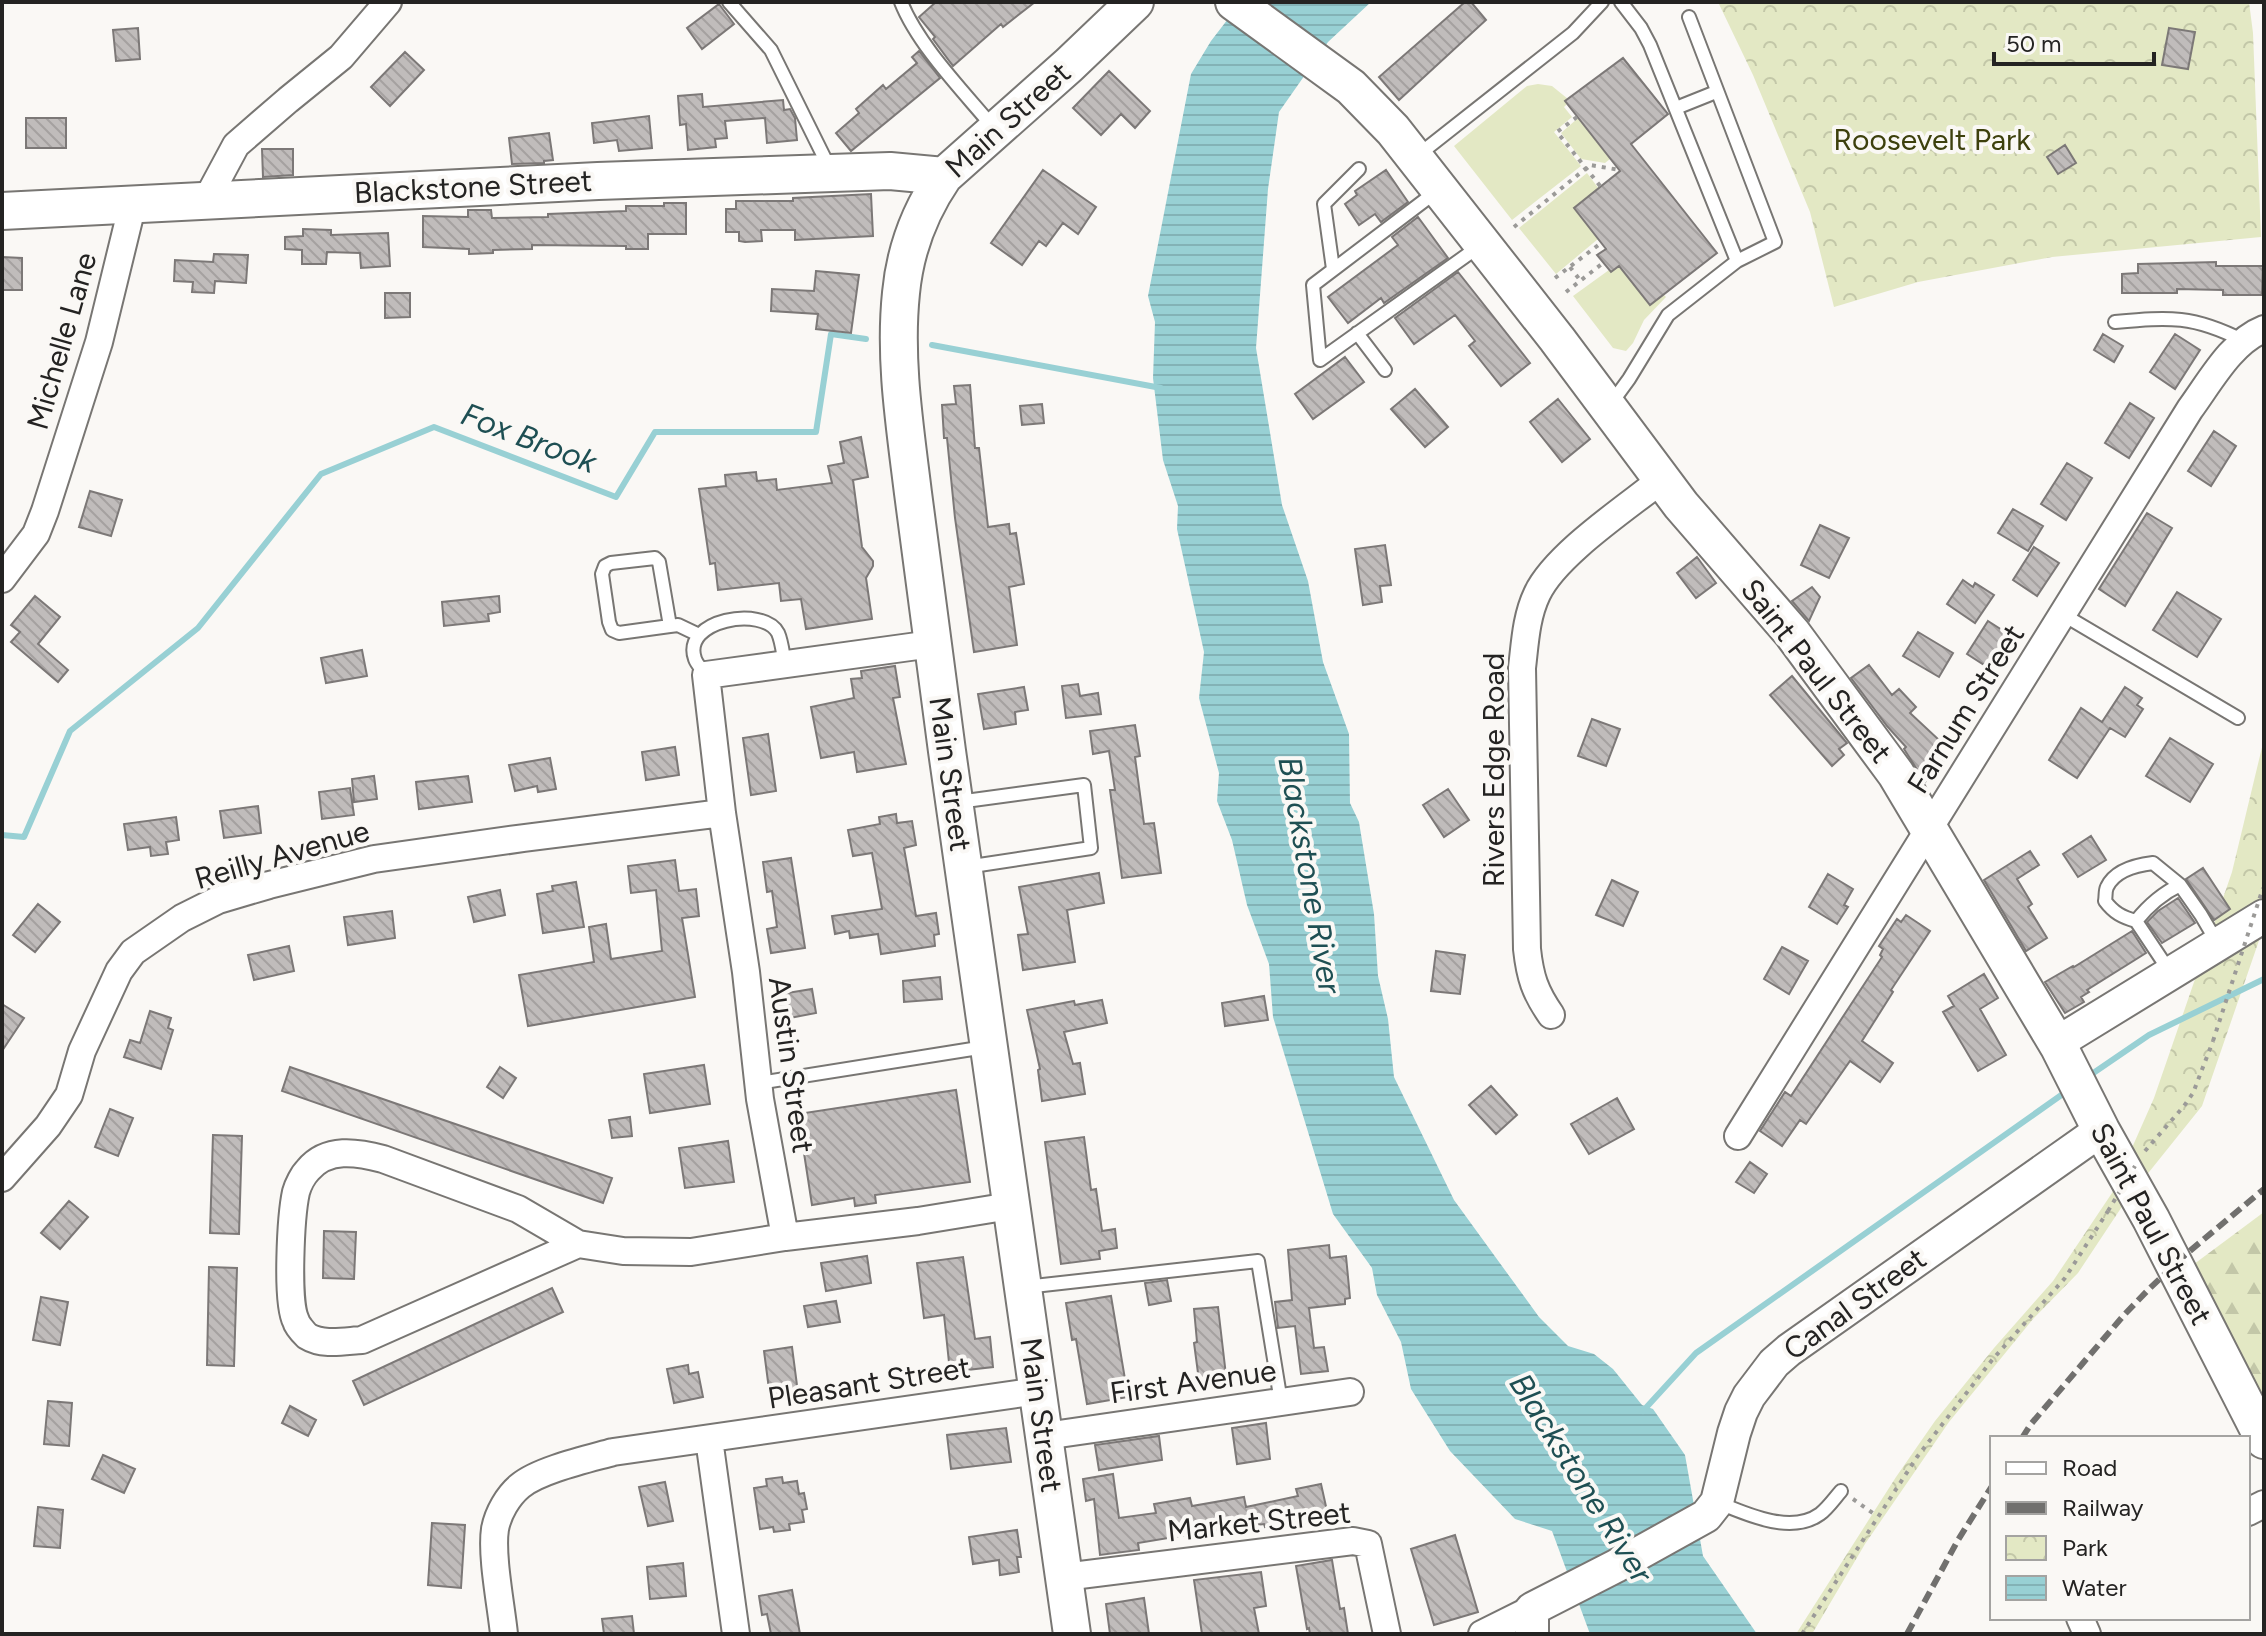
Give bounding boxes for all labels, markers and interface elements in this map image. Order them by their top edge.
scale bar [1994,16,2154,66]
text: 50 m [2006,29,2062,58]
street label: Main Street [937,54,1078,186]
park label: Roosevelt Park [1833,121,2031,158]
street label: Blackstone Street [353,162,593,211]
street label: Michelle Lane [19,248,104,434]
water label: Fox Brook [456,395,603,482]
street label: Saint Paul Street [1733,571,1900,770]
street label: Farnum Street [1899,618,2032,800]
street label: Rivers Edge Road [1475,653,1512,887]
street label: Main Street [921,694,980,854]
water label: Blackstone River [1270,754,1350,997]
street label: Reilly Avenue [190,812,373,897]
street label: Austin Street [761,974,822,1155]
street label: Saint Paul Street [2083,1117,2220,1331]
street label: Canal Street [1776,1240,1933,1368]
street label: Main Street [1012,1335,1071,1495]
street label: Pleasant Street [765,1348,973,1417]
street label: First Avenue [1107,1352,1278,1411]
water label: Blackstone River [1501,1366,1661,1591]
legend [1990,1436,2250,1620]
text: Road [2062,1453,2117,1482]
street label: Market Street [1165,1493,1352,1550]
text: Railway [2062,1493,2144,1522]
text: Park [2062,1533,2108,1562]
text: Water [2062,1573,2127,1602]

